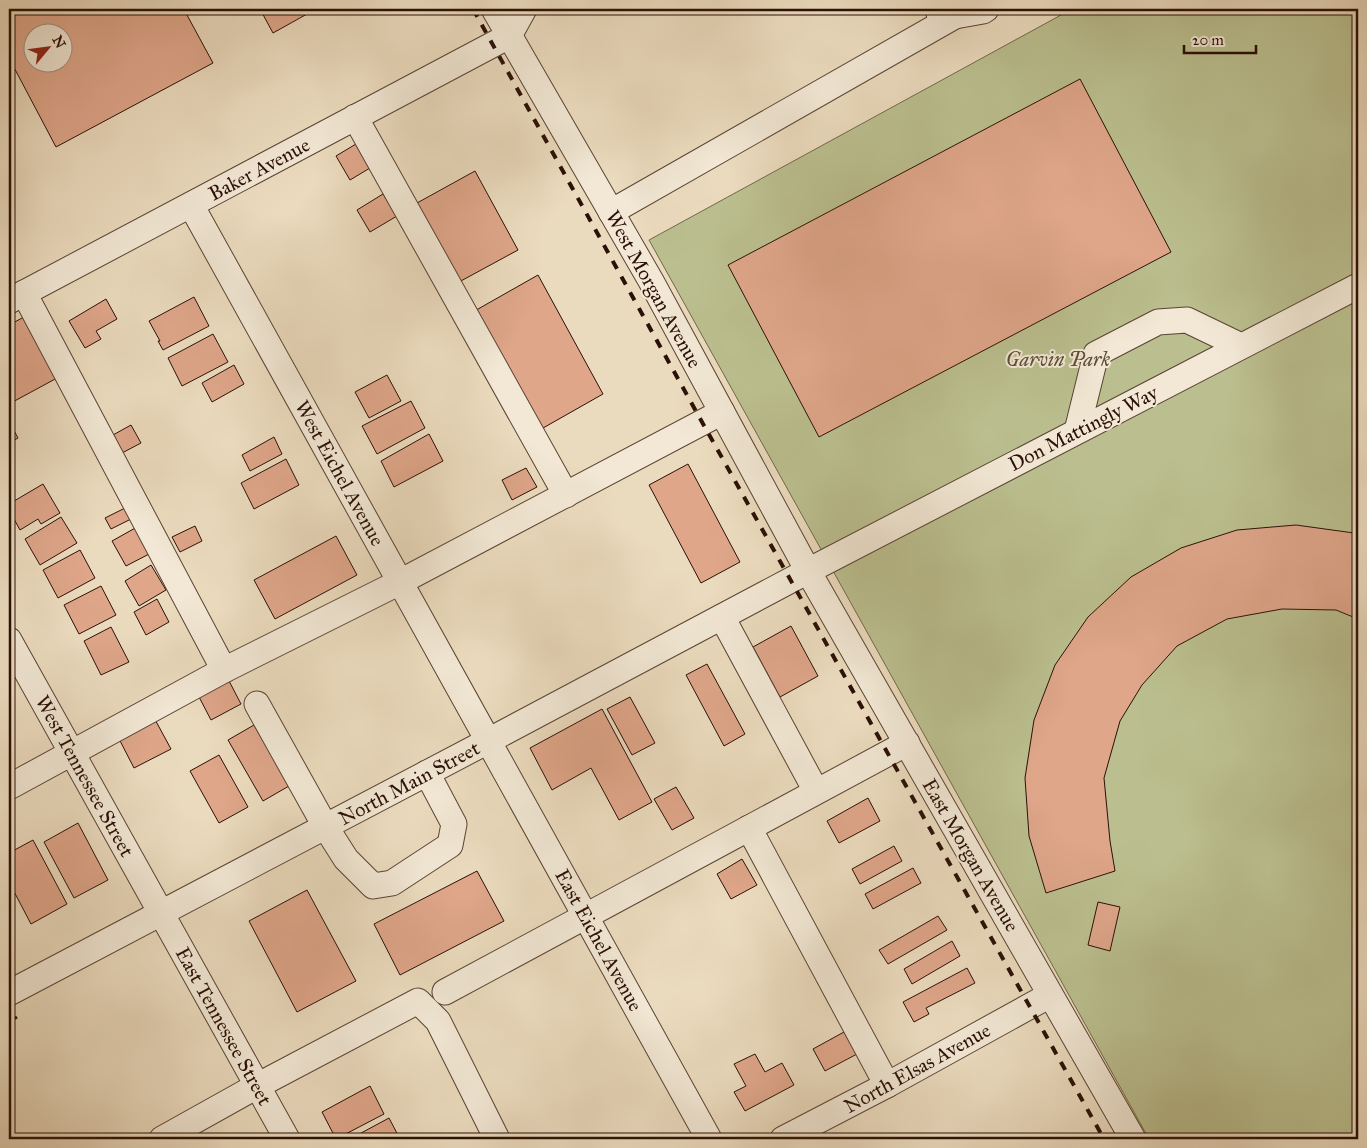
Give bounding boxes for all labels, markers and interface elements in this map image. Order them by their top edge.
north arrow [22,22,72,72]
scale bar [1184,22,1257,54]
text: 20 m [1192,31,1224,49]
text: N [49,33,69,51]
street label: Baker Avenue [204,132,314,206]
street label: West Morgan Avenue [600,206,707,372]
park label: Garvin Park [1006,347,1110,371]
street label: Don Mattingly Way [1004,380,1163,477]
street label: West Eichel Avenue [290,396,390,550]
street label: West Tennessee Street [31,691,139,861]
street label: North Main Street [334,736,484,830]
street label: East Morgan Avenue [917,774,1025,936]
street label: East Eichel Avenue [550,865,648,1015]
street label: East Tennessee Street [171,943,277,1109]
street label: North Elsas Avenue [840,1018,994,1118]

